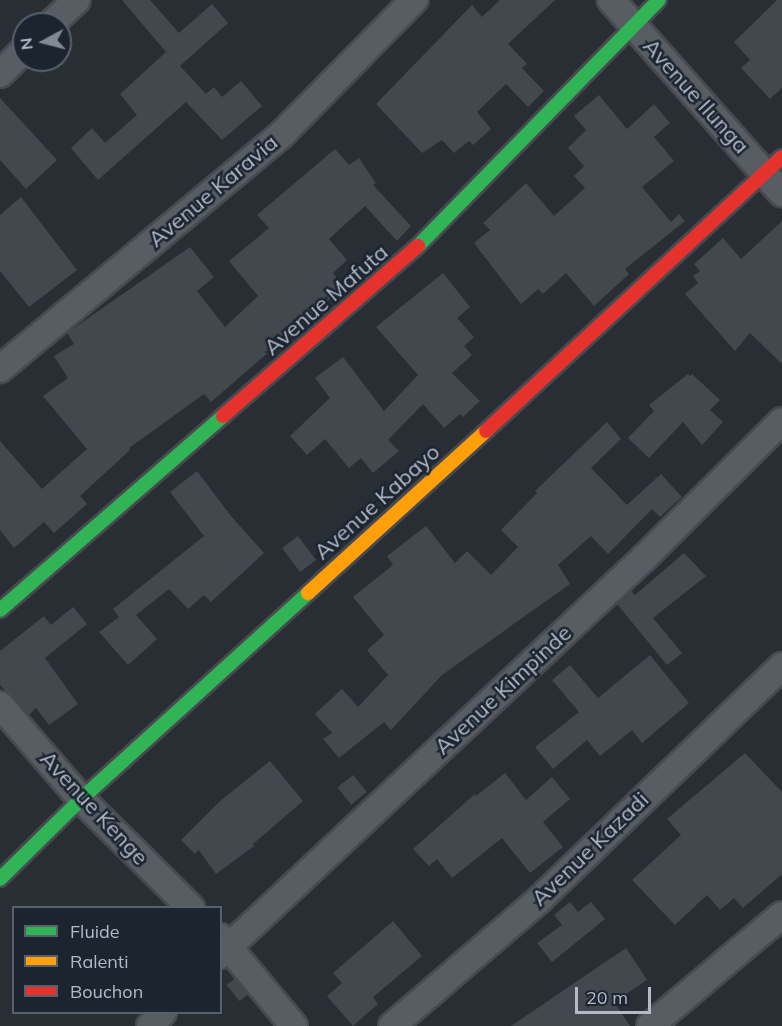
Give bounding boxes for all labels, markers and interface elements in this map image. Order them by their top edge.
north arrow [12,12,72,72]
street label: Avenue Ilunga [638,33,754,159]
text: N [15,37,37,51]
street label: Avenue Karavia [143,129,283,253]
street label: Avenue Mafuta [259,239,393,361]
street label: Avenue Kabayo [309,439,445,565]
street label: Avenue Kimpinde [429,620,577,760]
street label: Avenue Kenge [35,746,153,870]
street label: Avenue Kazadi [526,787,654,911]
legend [12,906,222,1014]
text: Fluide [70,920,120,943]
text: Ralenti [70,950,128,973]
scale bar [578,975,654,1013]
text: Bouchon [70,980,143,1003]
text: 20 m [586,986,628,1009]

